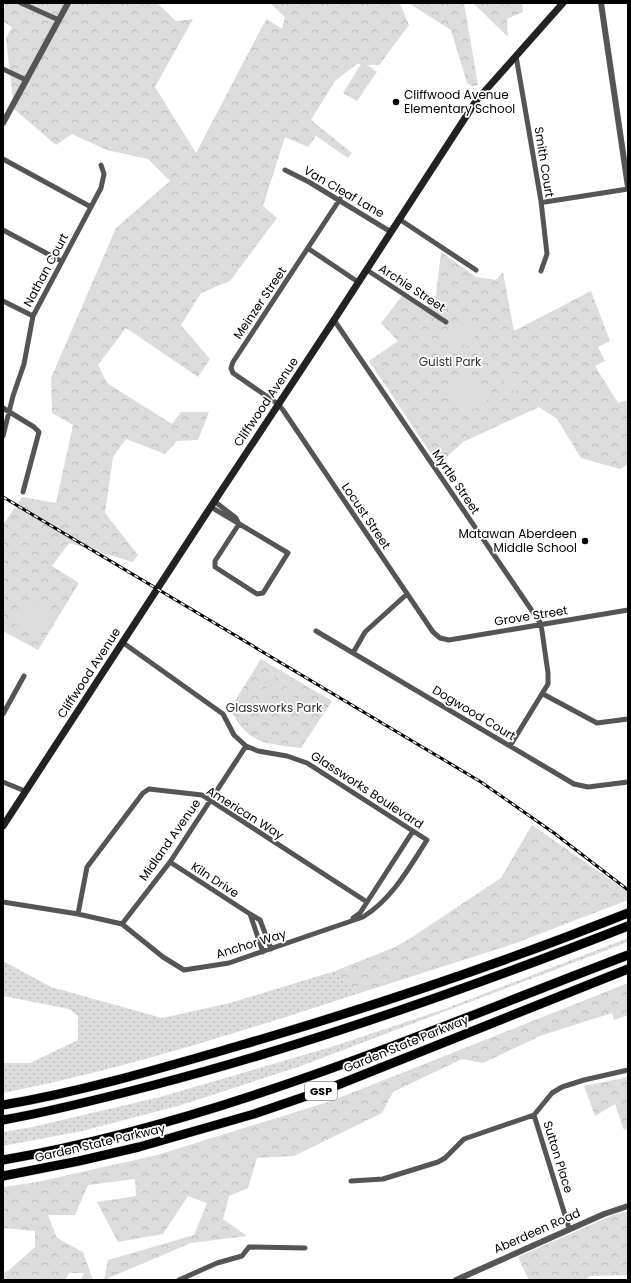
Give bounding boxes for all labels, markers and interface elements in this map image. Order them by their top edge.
place label: Cliffwood Avenue Elementary School [404,86,515,117]
marker: Cliffwood Avenue Elementary School [391,97,401,107]
street label: Smith Court [531,125,558,198]
street label: Van Cleaf Lane [301,162,388,222]
street label: Nathan Court [19,230,72,310]
street label: Archie Street [376,260,449,315]
street label: Meinzer Street [229,263,290,342]
park label: Guisti Park [419,353,482,370]
street label: Cliffwood Avenue [229,354,302,450]
street label: Myrtle Street [428,446,484,517]
street label: Locust Street [338,479,395,552]
place label: Matawan Aberdeen Middle School [458,525,577,556]
marker: Matawan Aberdeen Middle School [580,536,590,546]
street label: Grove Street [493,601,569,630]
street label: Cliffwood Avenue [53,624,124,721]
street label: Dogwood Court [429,681,519,744]
park label: Glassworks Park [226,699,323,716]
street label: Glassworks Boulevard [308,747,427,832]
street label: American Way [203,782,287,843]
street label: Midland Avenue [135,795,204,884]
street label: Kiln Drive [188,858,243,901]
street label: Anchor Way [214,925,288,962]
street label: Garden State Parkway [341,1011,471,1076]
road number: GSP [305,1082,337,1100]
street label: Garden State Parkway [33,1119,167,1166]
street label: Sutton Place [539,1119,578,1195]
street label: Aberdeen Road [491,1204,583,1257]

